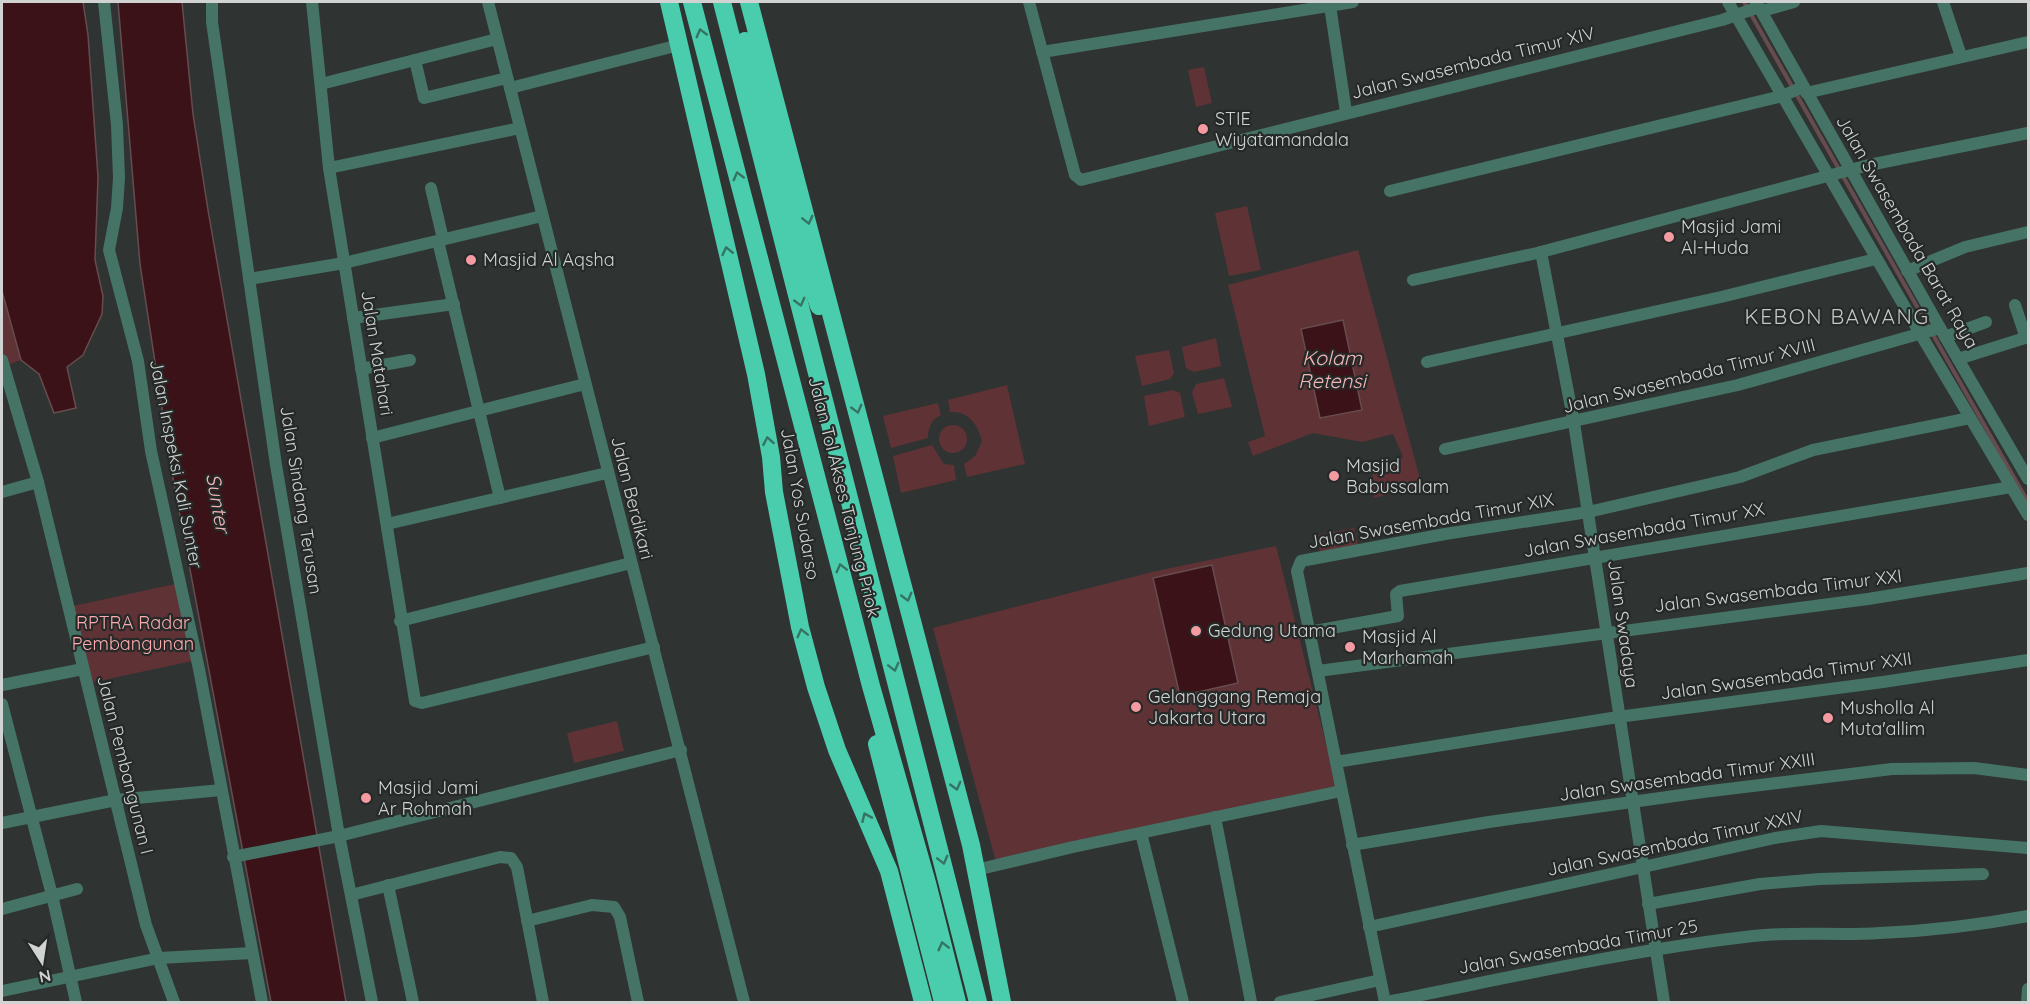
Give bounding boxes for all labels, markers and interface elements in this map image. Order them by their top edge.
street label: Jalan Swasembada Timur XIV [1349,21,1597,104]
one-way arrow [695,28,708,38]
place label: STIE Wiyatamandala [1215,107,1349,151]
street label: Jalan Swasembada Barat Raya [1831,111,1984,352]
marker: STIE Wiyatamandala [1196,122,1210,136]
one-way arrow [733,171,746,181]
one-way arrow [800,215,813,225]
place label: Masjid Jami Al-Huda [1681,215,1781,259]
marker: Masjid Jami Al-Huda [1662,230,1676,244]
one-way arrow [721,246,734,256]
place label: Masjid Al Aqsha [483,248,615,271]
marker: Masjid Al Aqsha [464,253,478,267]
street label: Jalan Matahari [356,289,399,417]
one-way arrow [792,297,805,307]
district label: KEBON BAWANG [1745,303,1929,329]
street label: Jalan Swasembada Timur XVIII [1560,333,1818,418]
water label: Kolam Retensi [1298,345,1369,393]
street label: Jalan Inspeksi Kali Sunter [145,357,208,570]
street label: Jalan Tol Akses Tanjung Priok [803,374,886,620]
street label: Jalan Sindang Terusan [275,404,328,596]
one-way arrow [849,404,862,414]
street label: Jalan Yos Sudarso [776,426,825,582]
street label: Jalan Berdikari [606,434,659,562]
one-way arrow [762,437,775,447]
place label: Masjid Babussalam [1346,454,1449,498]
marker: Masjid Babussalam [1327,469,1341,483]
water label: Sunter [201,471,236,537]
street label: Jalan Swasembada Timur XIX [1306,488,1556,553]
street label: Jalan Swasembada Timur XX [1521,497,1767,562]
street label: Jalan Swadaya [1603,558,1644,689]
one-way arrow [835,563,848,573]
street label: Jalan Swasembada Timur XXI [1653,564,1903,617]
one-way arrow [900,592,913,602]
park label: RPTRA Radar Pembangunan [72,611,194,655]
place label: Gedung Utama [1208,619,1336,642]
marker: Gedung Utama [1189,624,1203,638]
place label: Masjid Al Marhamah [1362,625,1453,669]
one-way arrow [796,629,809,639]
marker: Masjid Al Marhamah [1343,640,1357,654]
street label: Jalan Swasembada Timur XXII [1659,646,1913,705]
one-way arrow [886,662,899,672]
street label: Jalan Pembangunan I [92,673,159,857]
place label: Gelanggang Remaja Jakarta Utara [1148,685,1321,729]
place label: Musholla Al Muta'allim [1840,696,1935,740]
marker: Gelanggang Remaja Jakarta Utara [1129,700,1143,714]
marker: Musholla Al Muta'allim [1821,711,1835,725]
street label: Jalan Swasembada Timur XXIII [1557,747,1816,806]
place label: Masjid Jami Ar Rohmah [378,776,478,820]
one-way arrow [948,781,961,791]
marker: Masjid Jami Ar Rohmah [359,791,373,805]
street label: Jalan Swasembada Timur XXIV [1545,804,1805,881]
one-way arrow [862,812,874,823]
one-way arrow [935,855,948,865]
street label: Jalan Swasembada Timur 25 [1456,914,1699,979]
north arrow [12,932,72,992]
one-way arrow [937,941,950,951]
text: N [37,966,53,988]

